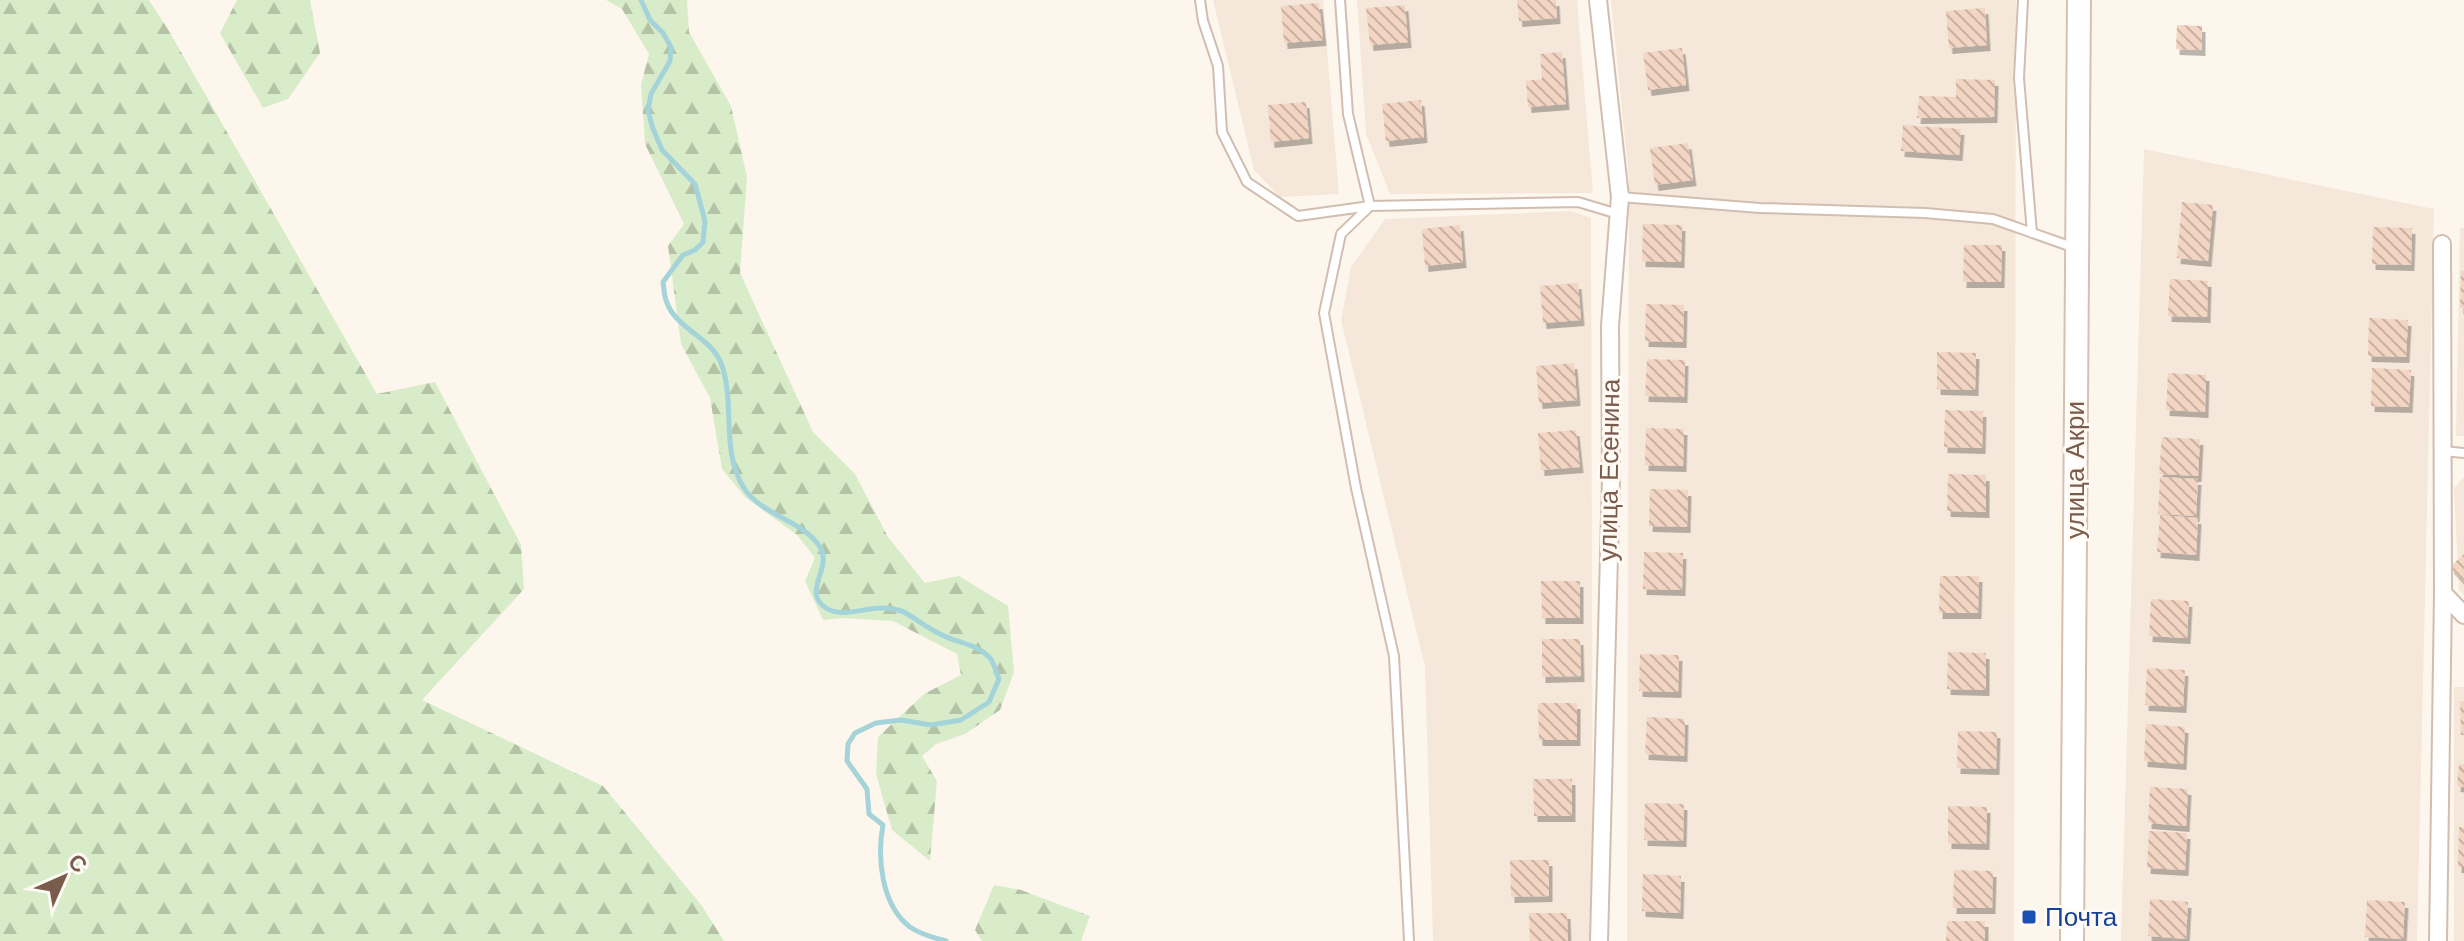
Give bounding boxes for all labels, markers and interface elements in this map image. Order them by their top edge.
street label: улица Есенина [1592,378,1626,562]
street label: улица Акри [2060,401,2090,539]
north arrow [24,837,104,917]
text: С [63,849,92,878]
place label: Почта [2045,902,2118,932]
marker: Почта [2020,908,2038,926]

